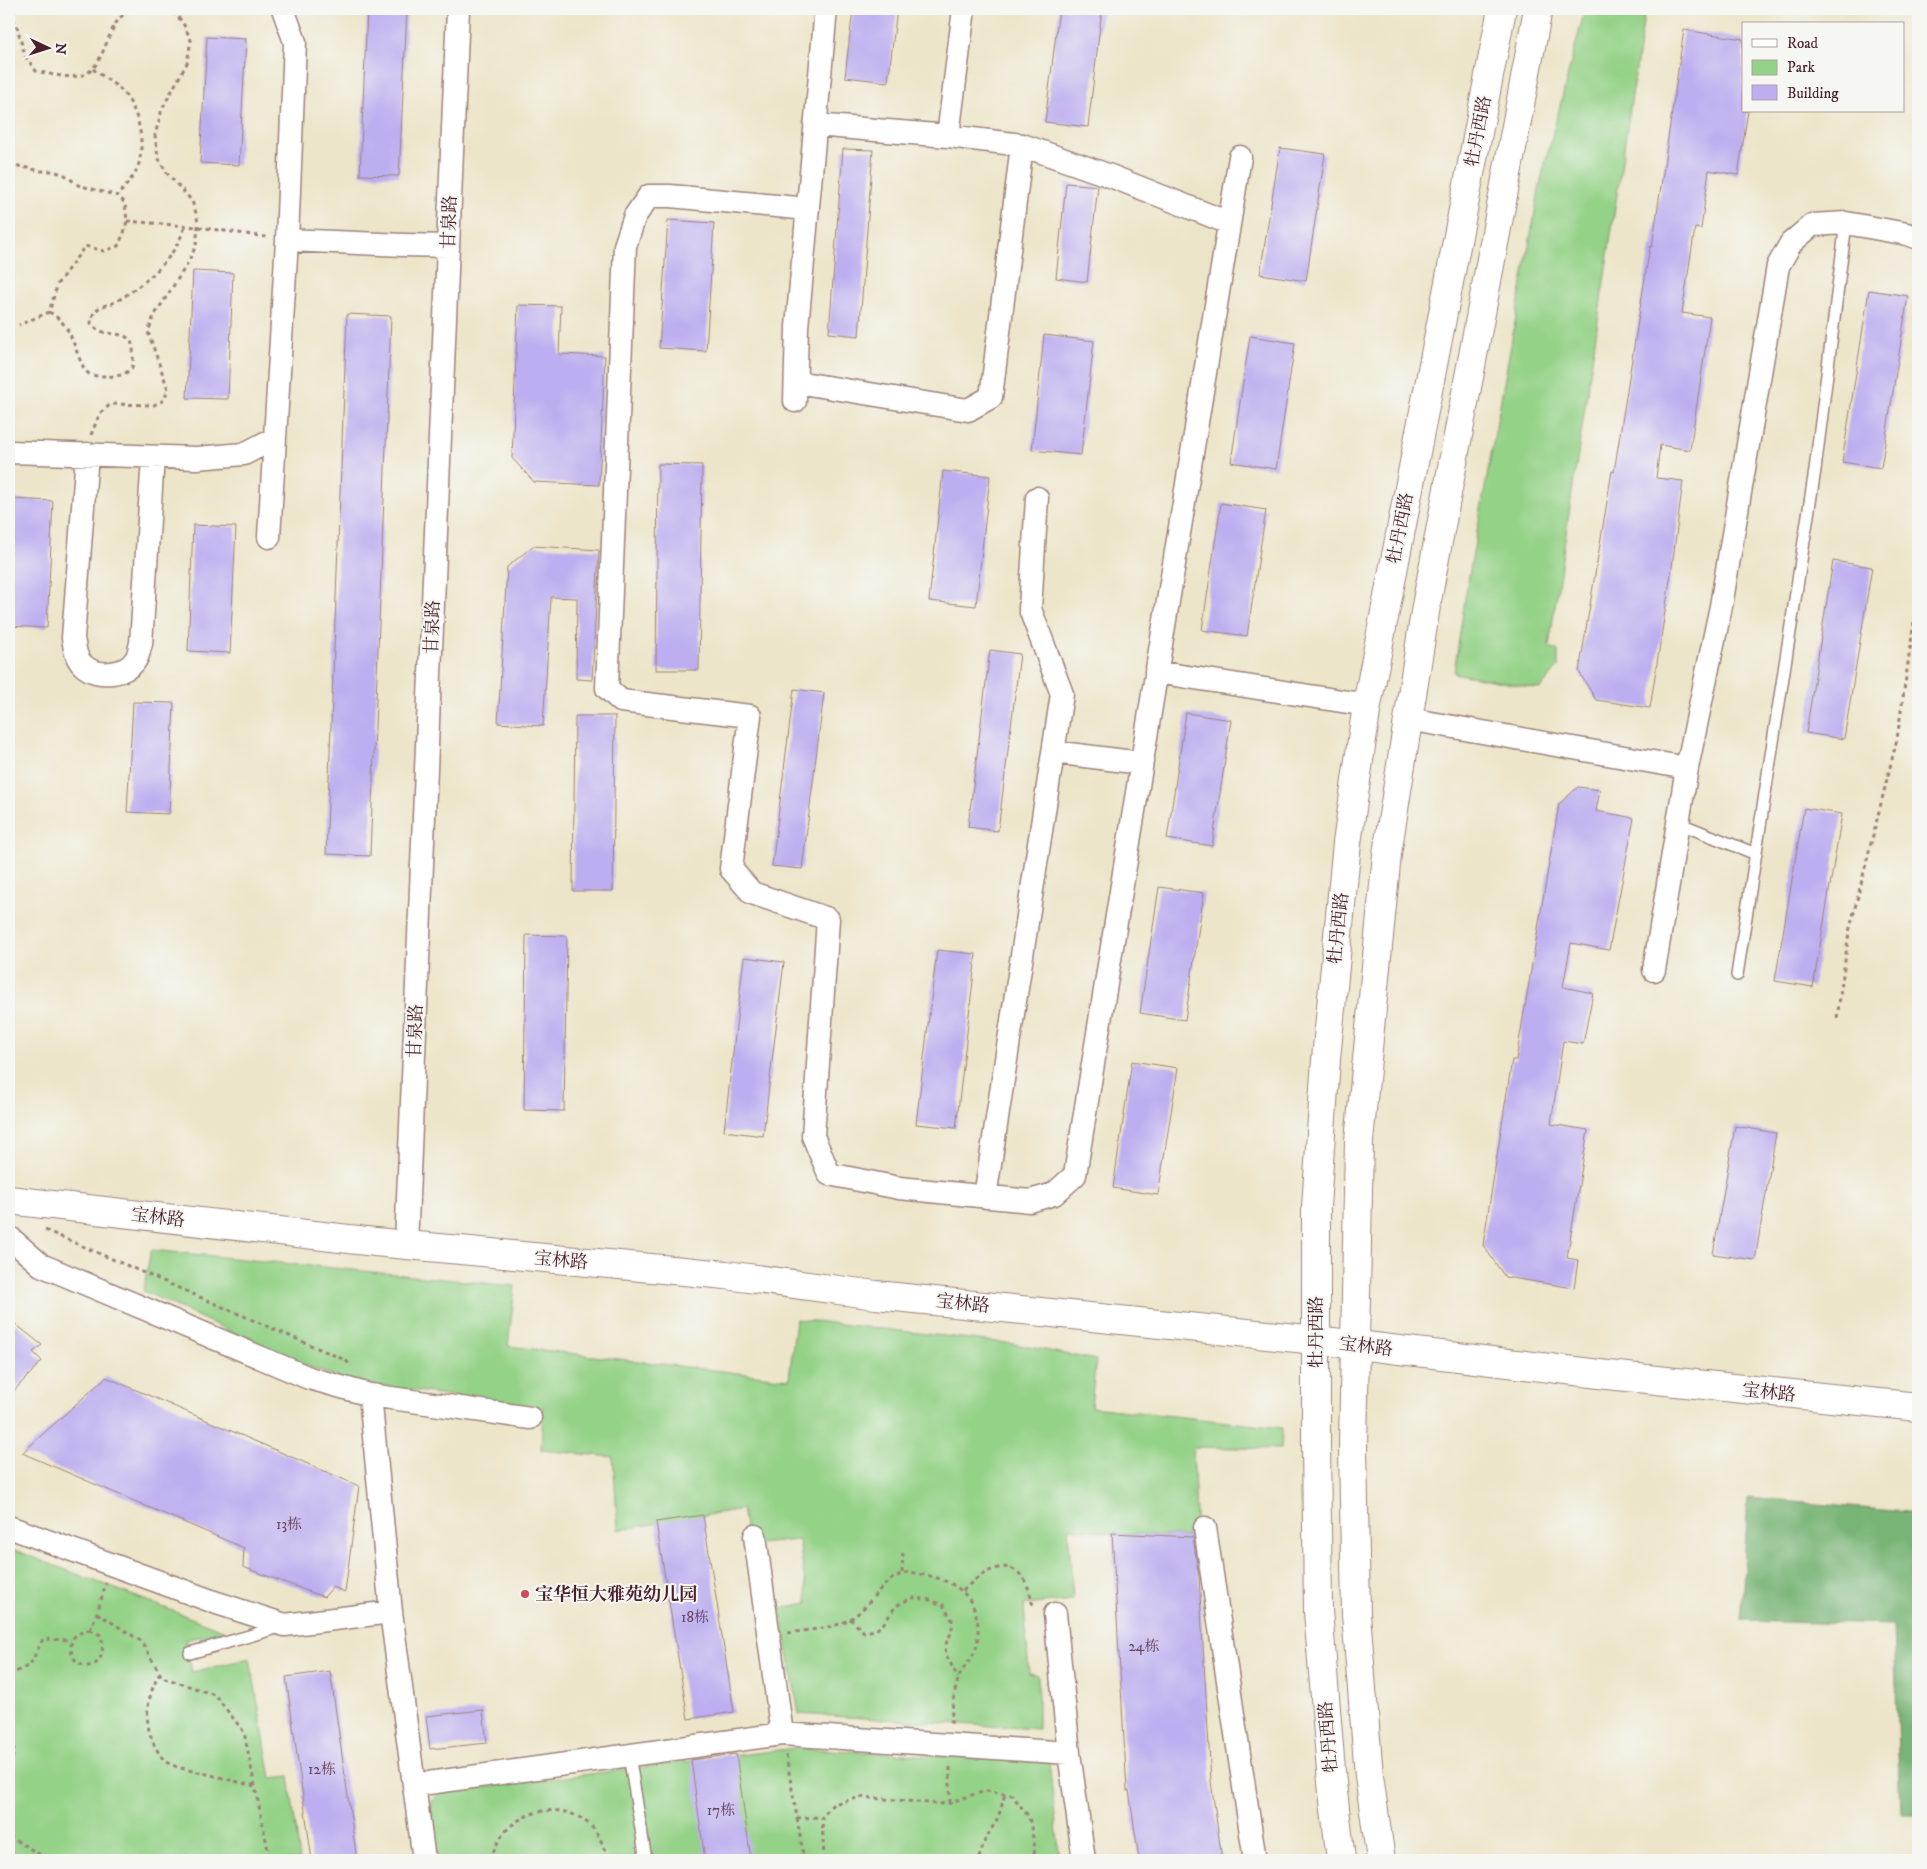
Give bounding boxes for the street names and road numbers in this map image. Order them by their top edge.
street label: 牡丹西路 [1461,94,1497,169]
street label: 甘泉路 [438,195,462,249]
street label: 牡丹西路 [1383,491,1419,566]
street label: 甘泉路 [421,600,445,654]
street label: 牡丹西路 [1324,891,1354,965]
street label: 甘泉路 [404,1004,428,1058]
street label: 宝林路 [130,1204,186,1232]
street label: 宝林路 [533,1248,589,1274]
street label: 宝林路 [935,1290,991,1318]
street label: 牡丹西路 [1306,1296,1328,1368]
street label: 宝林路 [1338,1333,1394,1361]
street label: 宝林路 [1741,1379,1797,1407]
street label: 牡丹西路 [1315,1700,1343,1774]

